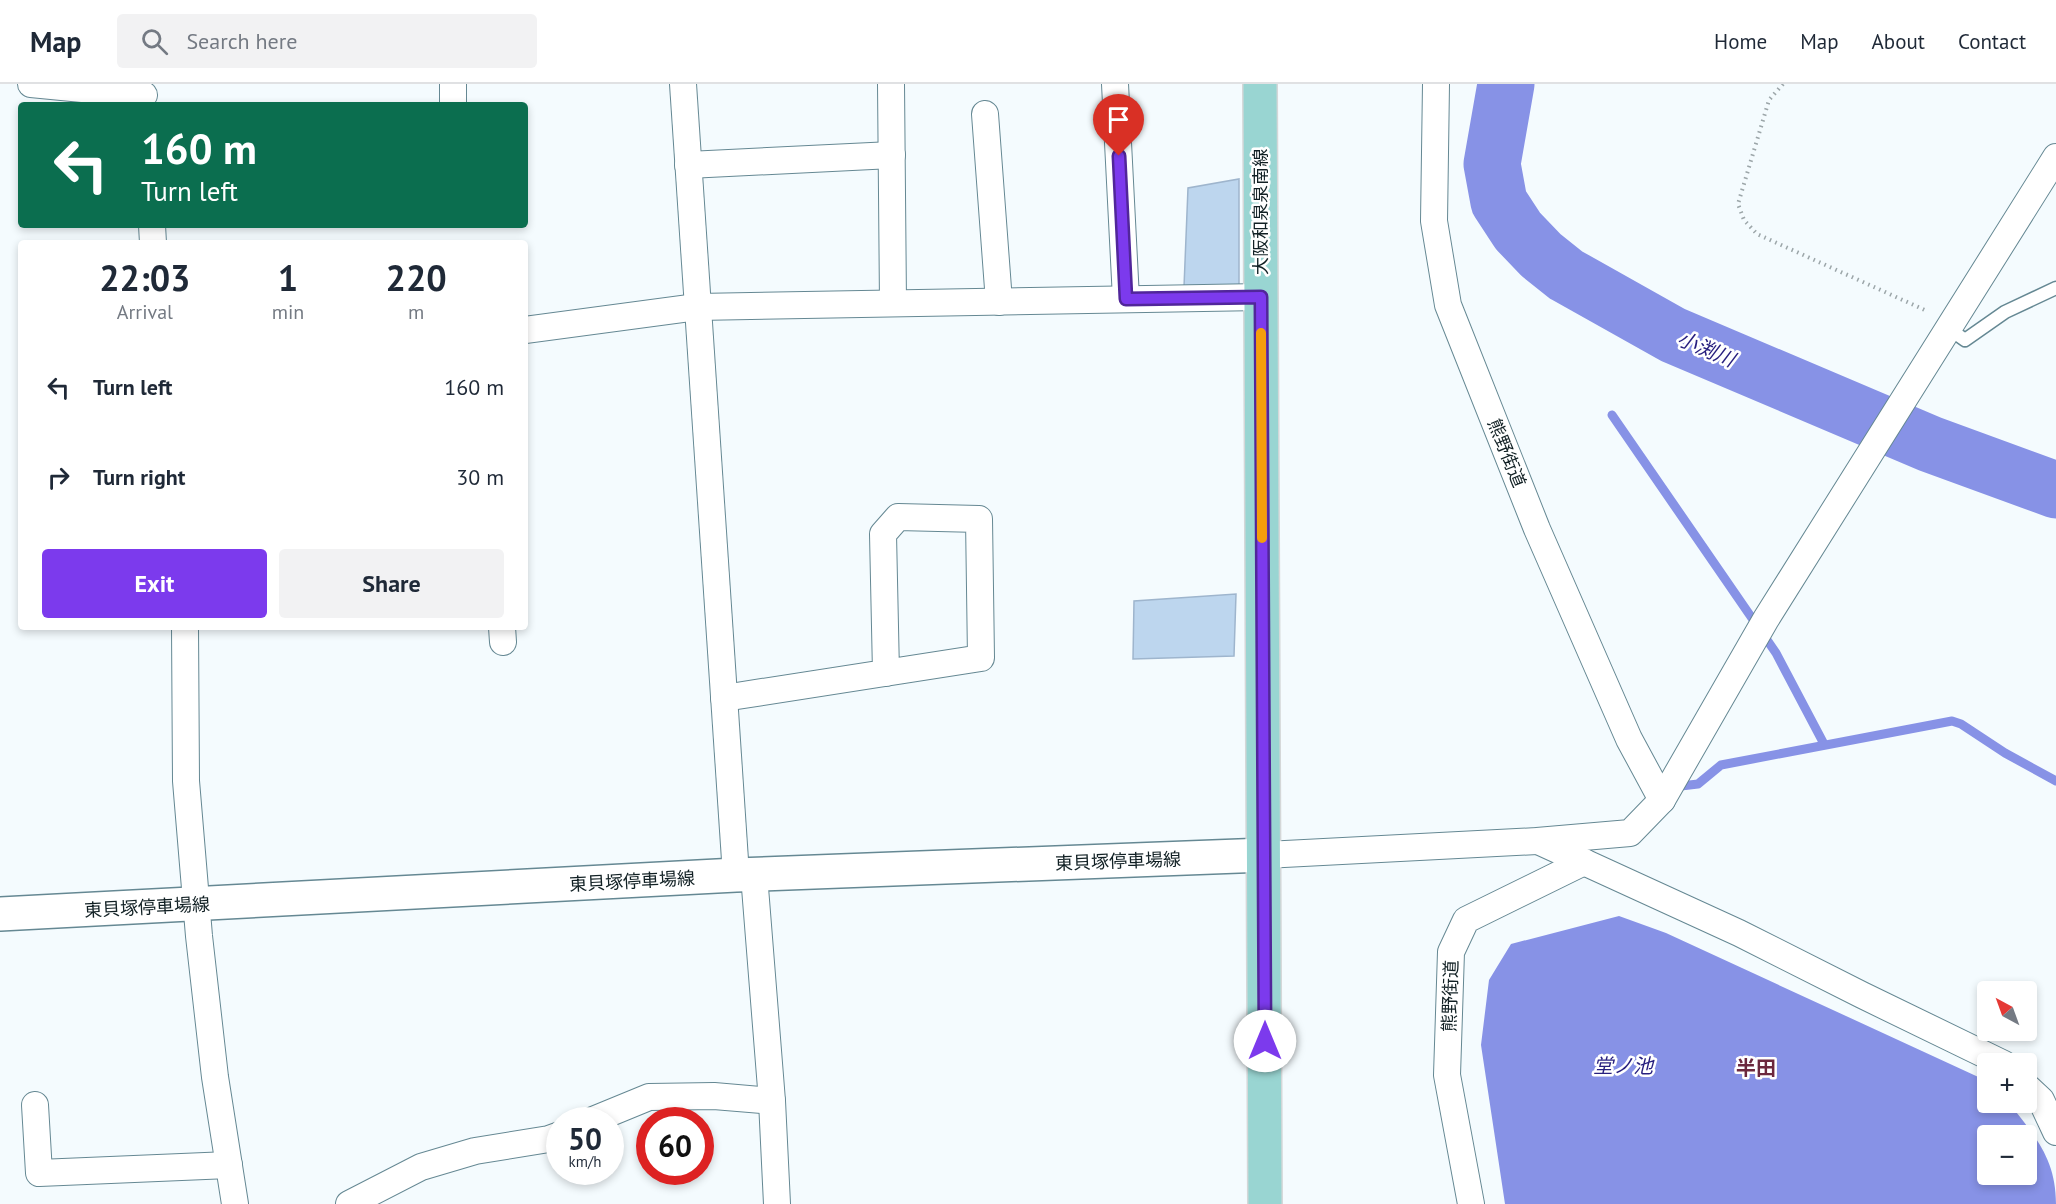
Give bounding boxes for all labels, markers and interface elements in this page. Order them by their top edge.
search box [117,14,537,68]
text: Map [30,23,81,60]
icon: search [138,25,171,58]
text: Search here [186,27,297,55]
text: Home [1714,28,1767,55]
text: Map [1800,28,1839,55]
text: About [1872,28,1925,55]
text: Contact [1958,28,2026,55]
pin [1093,94,1144,156]
icon: arrive [1102,103,1135,136]
text: 160 m [141,121,257,176]
icon: left [42,126,120,204]
street label: 大阪和泉泉南線 [1249,149,1272,275]
text: Turn left [141,174,238,208]
text: 22:03 [99,254,191,301]
text: 1 [278,254,298,301]
text: 220 [386,254,447,301]
text: Arrival [117,299,173,325]
text: min [272,299,304,325]
text: m [408,299,424,325]
water label: 小渕川 [1673,325,1741,373]
icon: left [42,371,75,404]
text: Turn left [93,373,173,401]
text: 160 m [444,373,504,401]
street label: 熊野街道 [1483,415,1531,491]
icon: right [42,461,75,494]
text: Turn right [93,463,185,491]
text: 30 m [456,463,504,491]
button: Exit [42,549,267,618]
button: Share [279,549,504,618]
street label: 東貝塚停車場線 [1055,847,1181,875]
street label: 東貝塚停車場線 [568,866,696,896]
street label: 東貝塚停車場線 [83,892,211,922]
street label: 熊野街道 [1437,960,1463,1032]
north arrow [1977,981,2037,1041]
map controls [1977,981,2037,1185]
position arrow [1233,1009,1297,1073]
water label: 堂ノ池 [1593,1053,1655,1079]
button: + [1977,1053,2037,1113]
district label: 半田 [1736,1055,1776,1081]
speed limit sign: 60 [636,1107,714,1185]
text: 50 [568,1119,602,1158]
button: − [1977,1125,2037,1185]
text: km/h [569,1152,601,1171]

